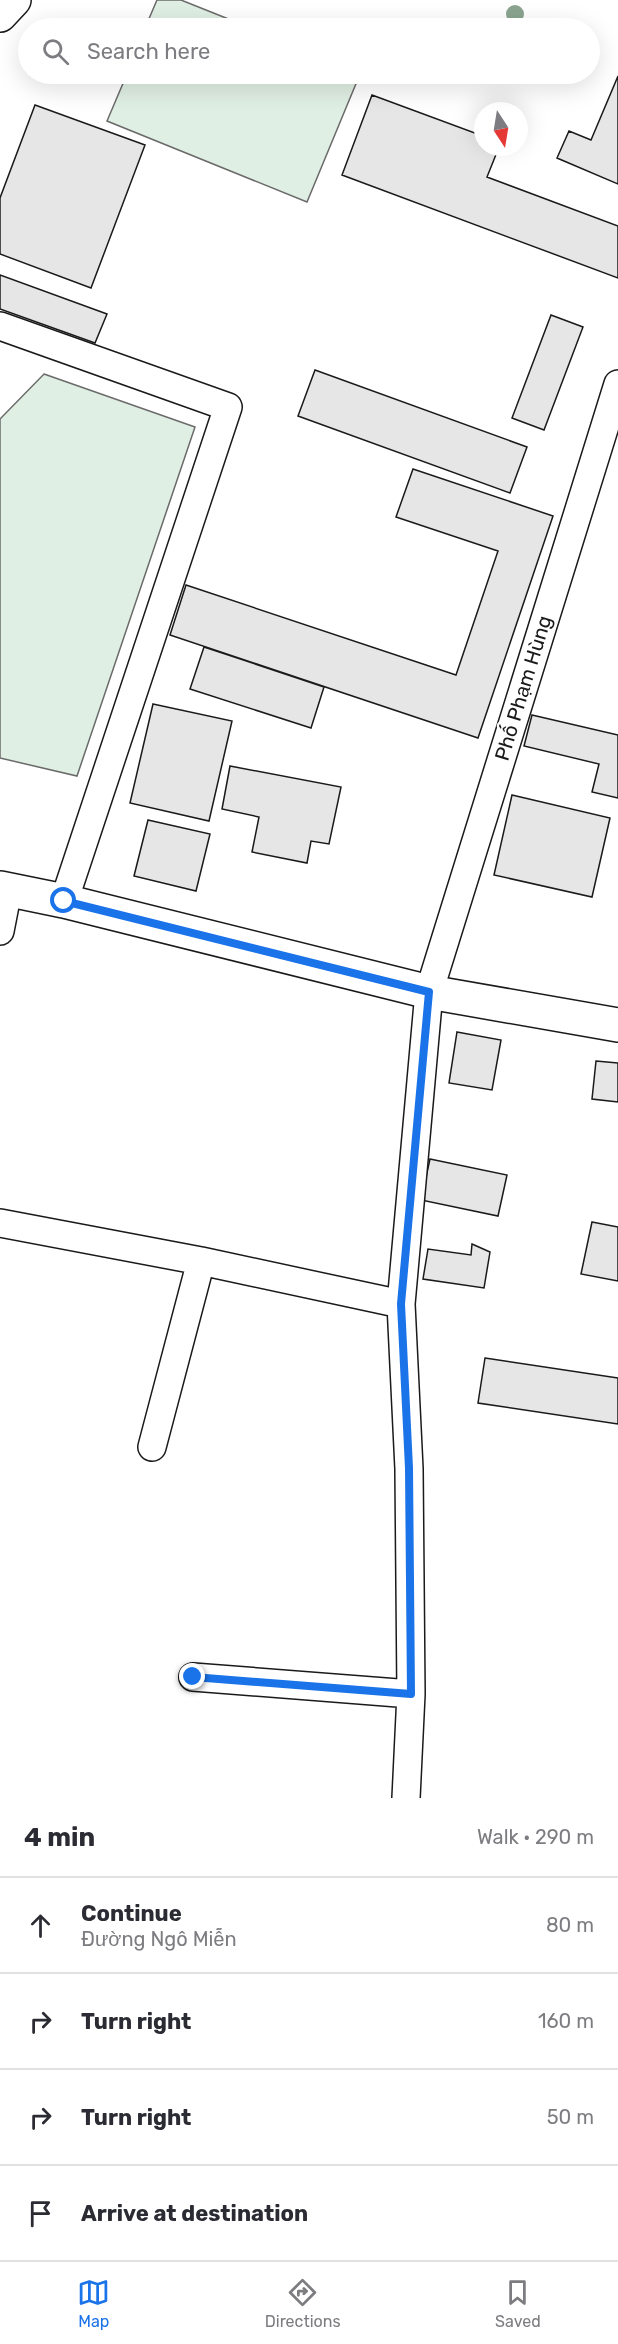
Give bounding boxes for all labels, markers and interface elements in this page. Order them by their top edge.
search box [18,18,600,84]
icon: search [39,35,72,68]
text: Search here [87,38,210,65]
north arrow [474,102,528,156]
street label: Phố Phạm Hùng [489,612,556,764]
route start [50,887,76,913]
route end [179,1663,205,1689]
text: 4 min [24,1822,95,1853]
text: Walk · 290 m [477,1825,594,1849]
text: Continue [81,1900,182,1927]
icon: ahead [24,1909,57,1942]
text: 80 m [546,1913,594,1937]
text: Đường Ngô Miễn [81,1927,237,1951]
icon: right [24,2005,57,2038]
text: Turn right [81,2008,191,2035]
text: 160 m [538,2009,594,2033]
icon: right [24,2101,57,2134]
text: Turn right [81,2104,191,2131]
text: 50 m [547,2105,594,2129]
icon: arrive [24,2197,57,2230]
text: Arrive at destination [81,2200,308,2227]
tab: Map [77,2276,110,2331]
tab: Directions [265,2276,341,2331]
tab: Saved [495,2276,541,2331]

